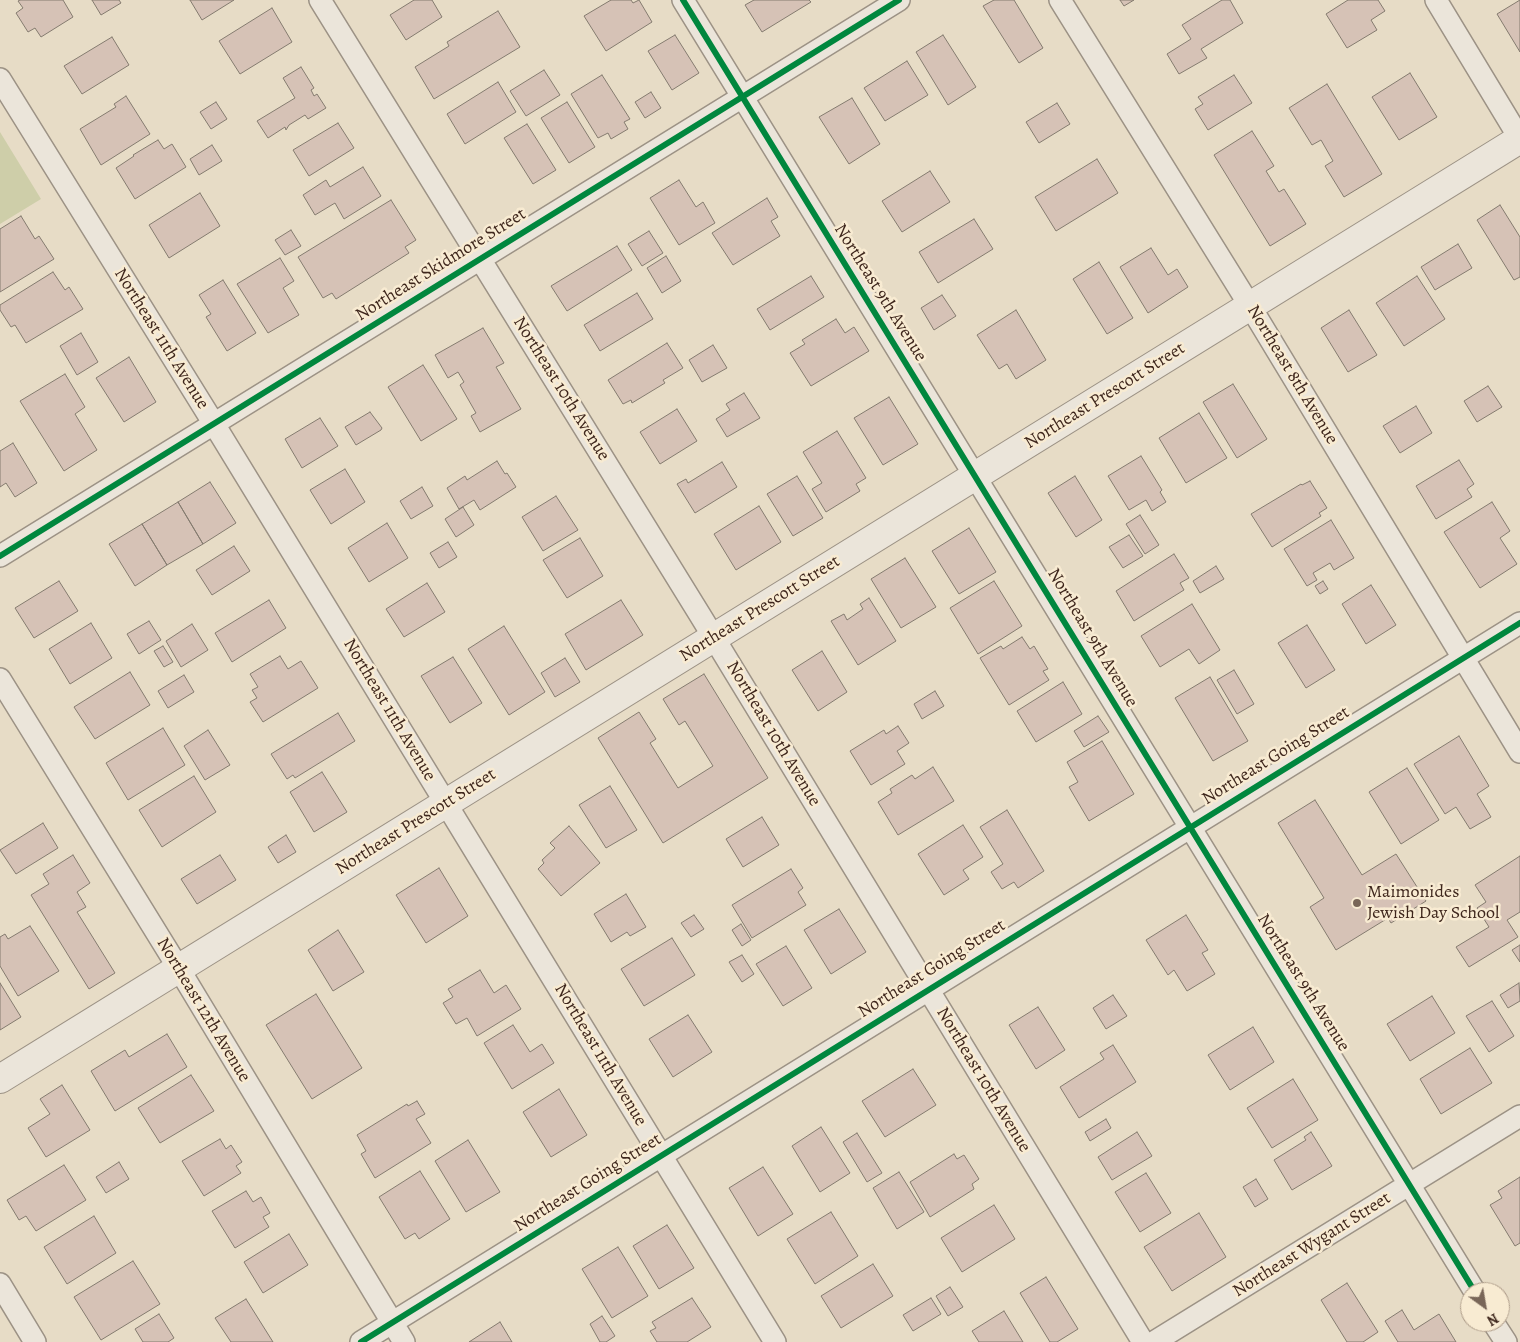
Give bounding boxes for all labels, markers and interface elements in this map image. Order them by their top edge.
street label: Northeast Skidmore Street [352,204,530,326]
street label: Northeast 9th Avenue [829,220,931,366]
street label: Northeast 11th Avenue [109,264,213,414]
street label: Northeast 8th Avenue [1242,301,1342,449]
street label: Northeast 10th Avenue [508,313,614,465]
street label: Northeast Prescott Street [1021,338,1189,454]
street label: Northeast Prescott Street [676,551,844,667]
street label: Northeast 9th Avenue [1042,565,1142,711]
street label: Northeast 11th Avenue [338,635,440,785]
street label: Northeast 10th Avenue [721,657,825,811]
street label: Northeast Going Street [1198,702,1354,810]
street label: Northeast Prescott Street [332,764,500,880]
place label: Maimonides Jewish Day School [1367,882,1499,924]
marker: Maimonides Jewish Day School [1351,897,1363,909]
street label: Northeast 9th Avenue [1252,910,1354,1056]
street label: Northeast Going Street [854,915,1010,1023]
street label: Northeast 12th Avenue [151,934,255,1086]
street label: Northeast 11th Avenue [549,980,651,1130]
street label: Northeast 10th Avenue [931,1003,1035,1157]
street label: Northeast Going Street [510,1129,666,1237]
street label: Northeast Wygant Street [1229,1188,1395,1302]
north arrow [1460,1282,1510,1332]
text: N [1483,1309,1502,1330]

